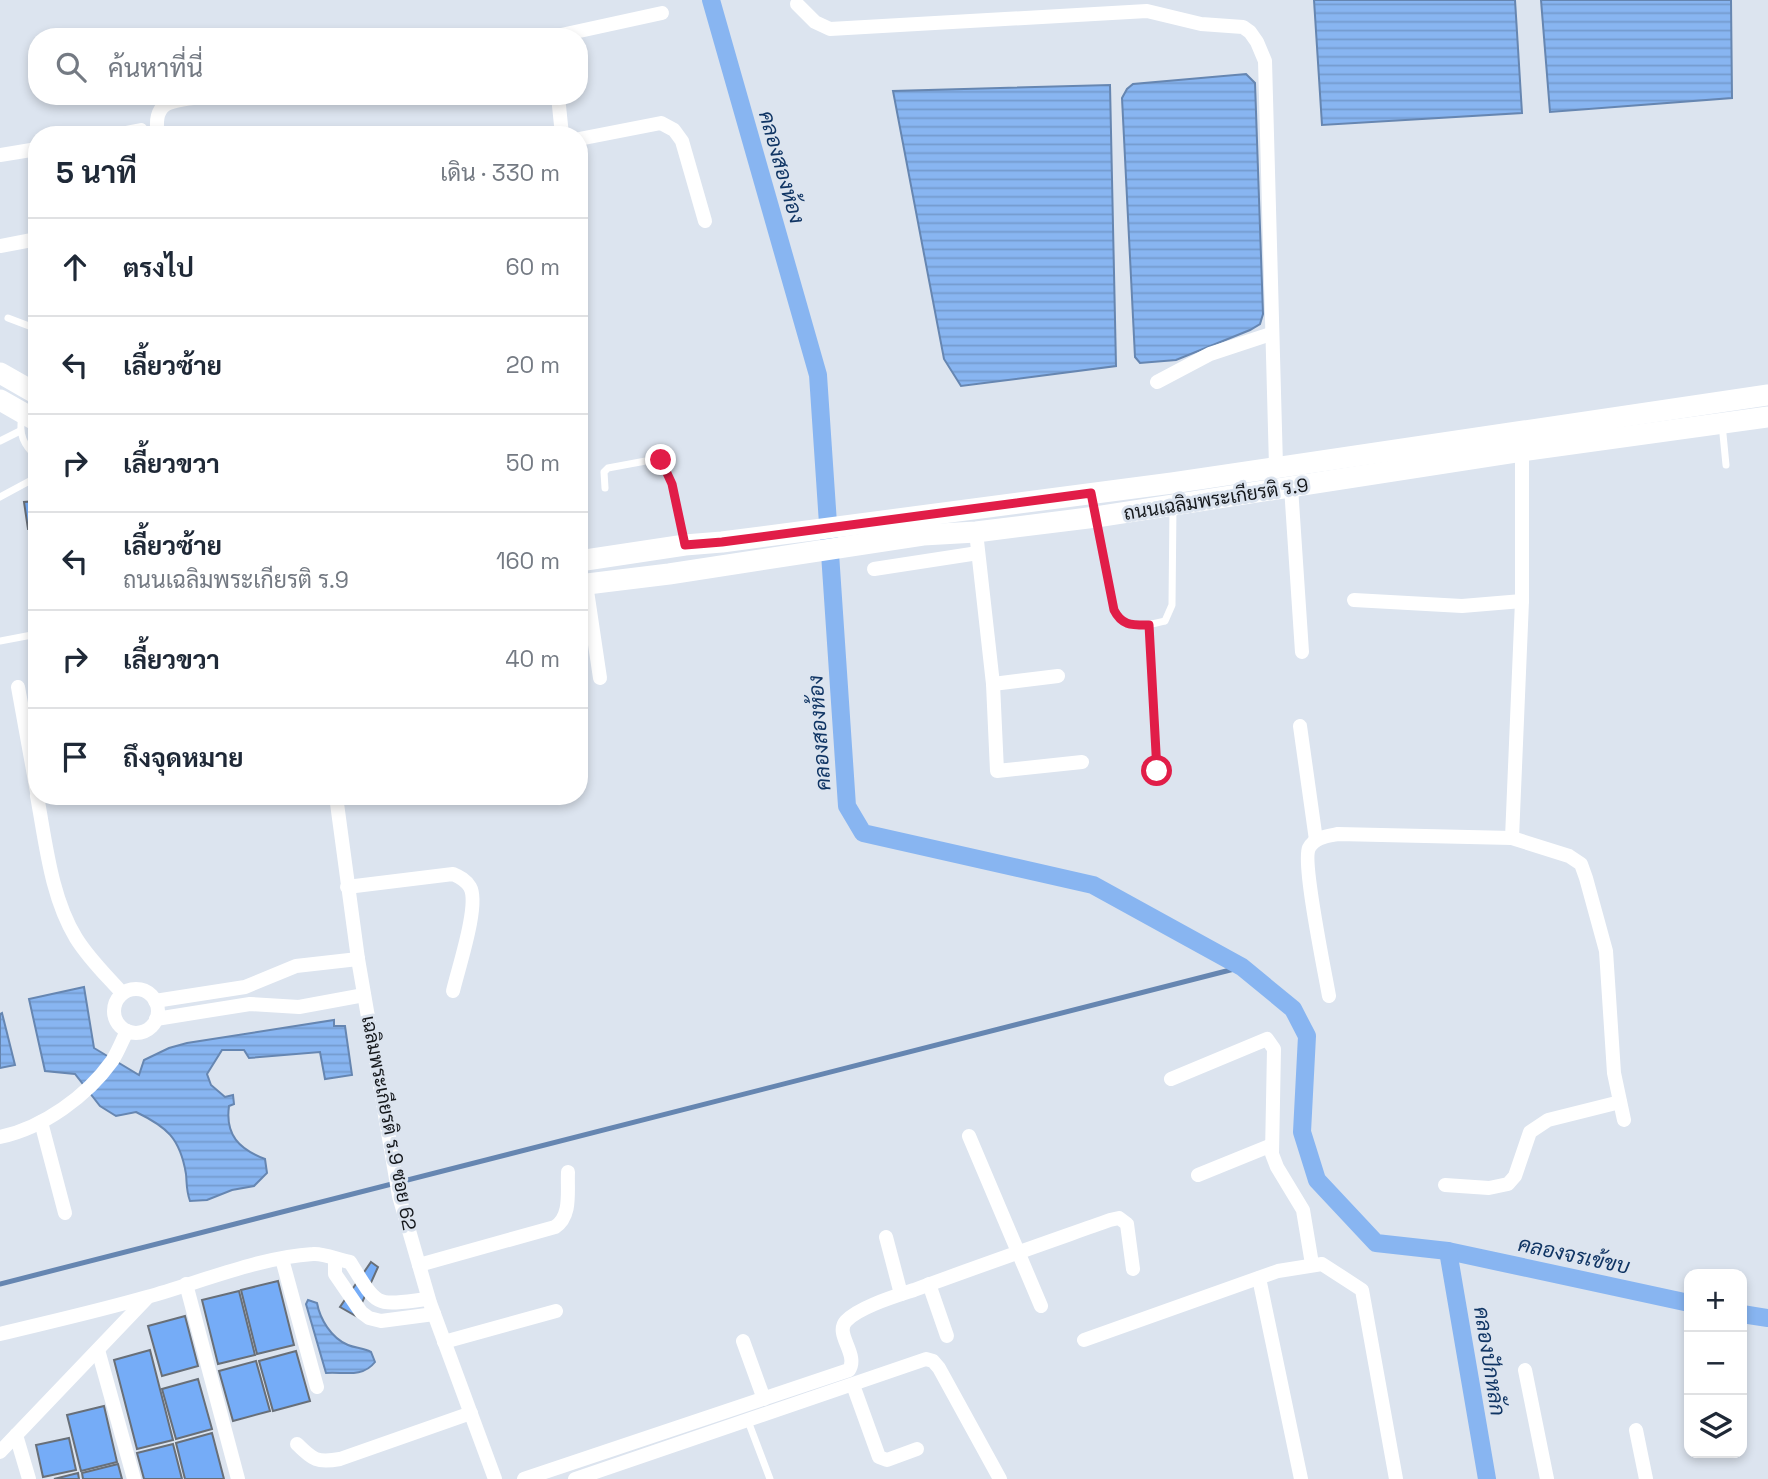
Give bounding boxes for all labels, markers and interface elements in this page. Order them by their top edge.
search box [28,28,588,105]
icon: search [52,48,90,86]
text: ค้นหาที่นี่ [108,51,203,85]
water label: คลองสองห้อง [753,108,811,226]
text: 5 นาที [56,153,137,192]
text: เดิน · 330 m [440,158,560,188]
icon: ahead [56,248,94,286]
text: ตรงไป [123,251,194,285]
text: 60 m [505,252,560,282]
icon: left [56,346,94,384]
text: เลี้ยวซ้าย [123,349,222,383]
text: 20 m [506,350,560,380]
icon: right [56,444,94,482]
route end [645,444,676,475]
text: เลี้ยวขวา [123,447,220,481]
text: 50 m [506,448,560,478]
street label: ถนนเฉลิมพระเกียรติ ร.9 [1122,472,1310,526]
text: เลี้ยวซ้าย [123,529,222,563]
icon: left [56,542,94,580]
text: 160 m [496,546,560,576]
text: ถนนเฉลิมพระเกียรติ ร.9 [123,565,349,595]
icon: right [56,640,94,678]
text: เลี้ยวขวา [123,643,220,677]
text: 40 m [505,644,560,674]
water label: คลองสองห้อง [801,674,837,792]
icon: arrive [56,738,94,776]
text: ถึงจุดหมาย [123,741,244,775]
route start [1141,755,1172,786]
street label: เฉลิมพระเกียรติ ร.9 ซอย 62 [356,1014,422,1232]
water label: คลองจรเข้ขบ [1516,1230,1633,1280]
map controls [1684,1269,1747,1458]
button: + [1684,1269,1747,1332]
water label: คลองปักหลัก [1468,1304,1512,1418]
button: − [1684,1332,1747,1395]
button: layers [1684,1395,1747,1458]

